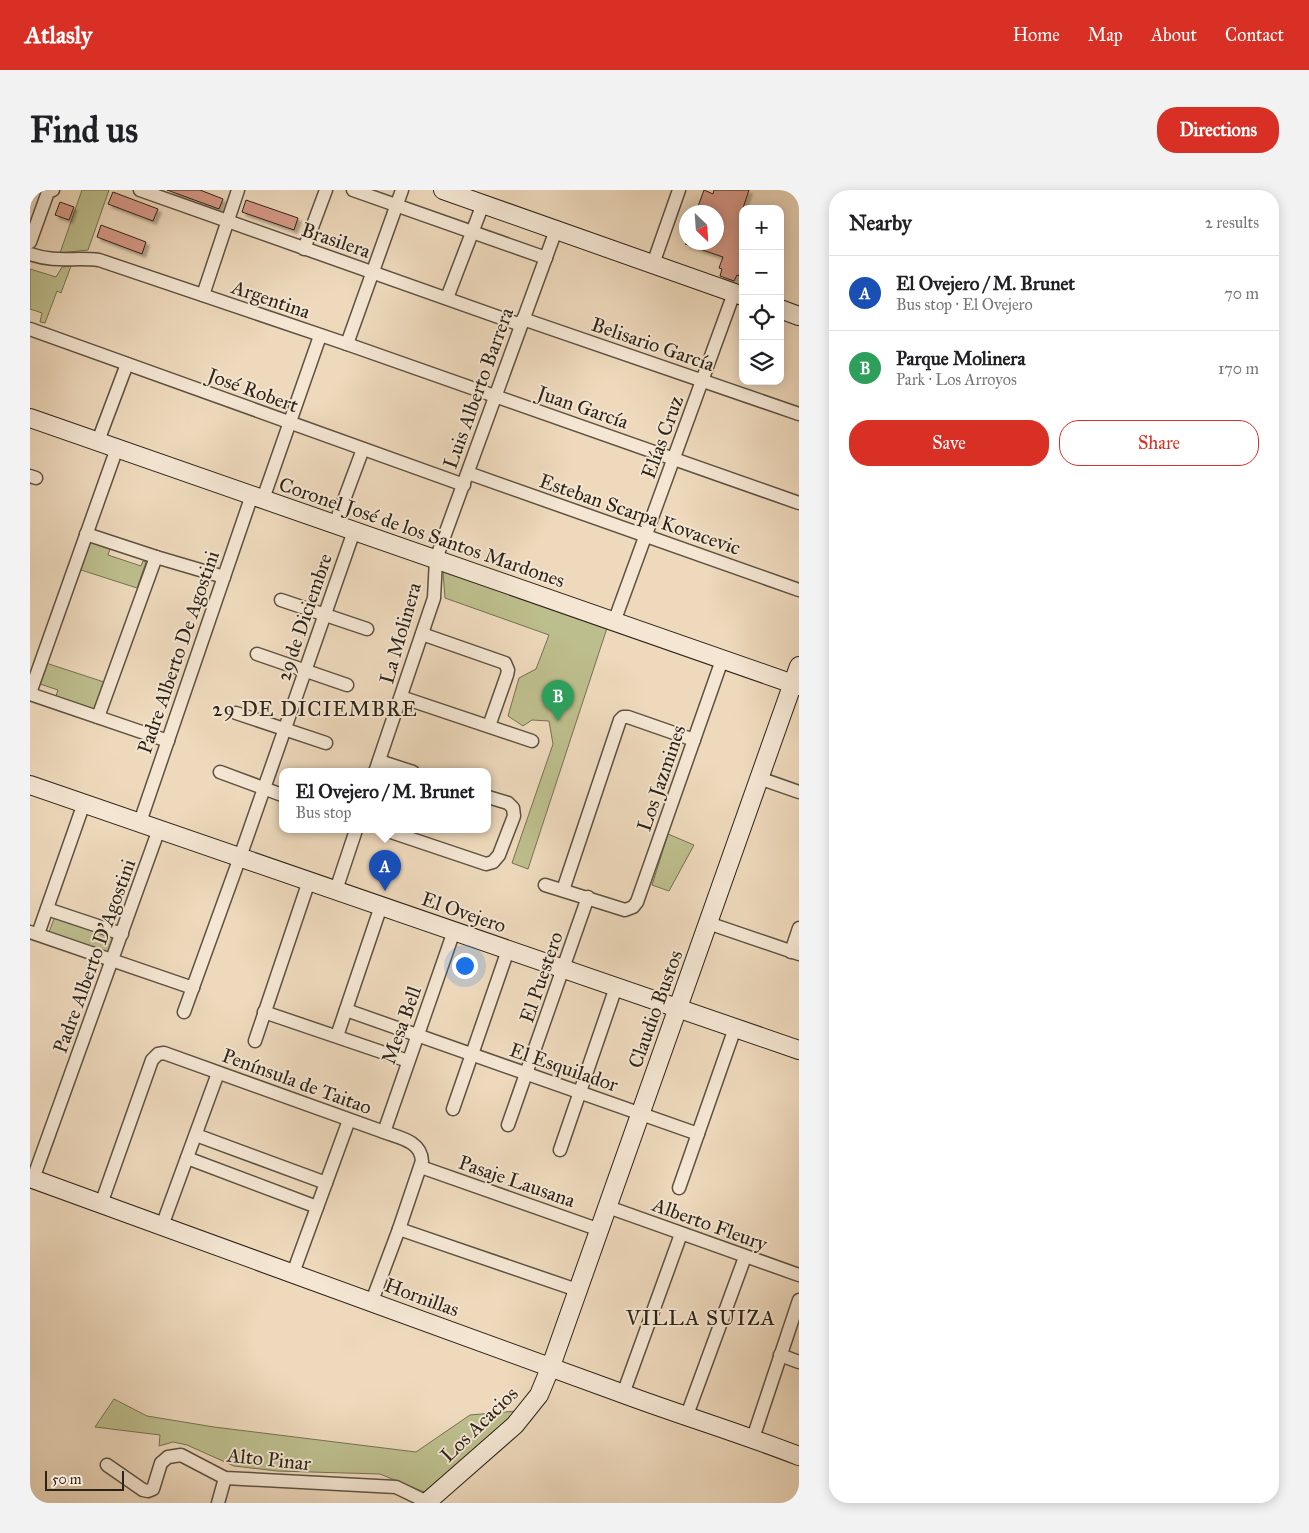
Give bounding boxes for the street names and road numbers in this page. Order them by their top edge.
street label: Brasilera [298,217,374,263]
street label: Argentina [227,274,314,325]
street label: Luis Alberto Barrera [438,304,518,472]
street label: Belisario García [588,312,718,376]
street label: José Robert [202,362,302,418]
street label: Juan García [532,380,632,435]
street label: Elías Cruz [636,392,688,482]
street label: Esteban Scarpa Kovacevic [536,468,744,560]
street label: Coronel José de los Santos Mardones [276,472,568,593]
street label: Padre Alberto De Agostini [132,547,225,757]
street label: 29 de Diciembre [271,550,337,684]
street label: La Molinera [374,579,426,686]
street label: Los Jazmines [632,722,691,835]
street label: Padre Alberto D'Agostini [48,855,141,1057]
street label: El Ovejero [419,886,509,938]
street label: El Puestero [514,928,568,1026]
street label: Claudio Bustos [623,947,687,1071]
street label: Mesa Bell [376,982,426,1067]
street label: El Esquilador [506,1037,622,1098]
street label: Península de Taitao [219,1043,375,1119]
street label: Pasaje Lausana [456,1150,579,1212]
street label: Alberto Fleury [648,1192,771,1256]
street label: Hornillas [381,1272,463,1322]
street label: Los Acacios [435,1381,523,1467]
street label: Alto Pinar [225,1443,313,1475]

